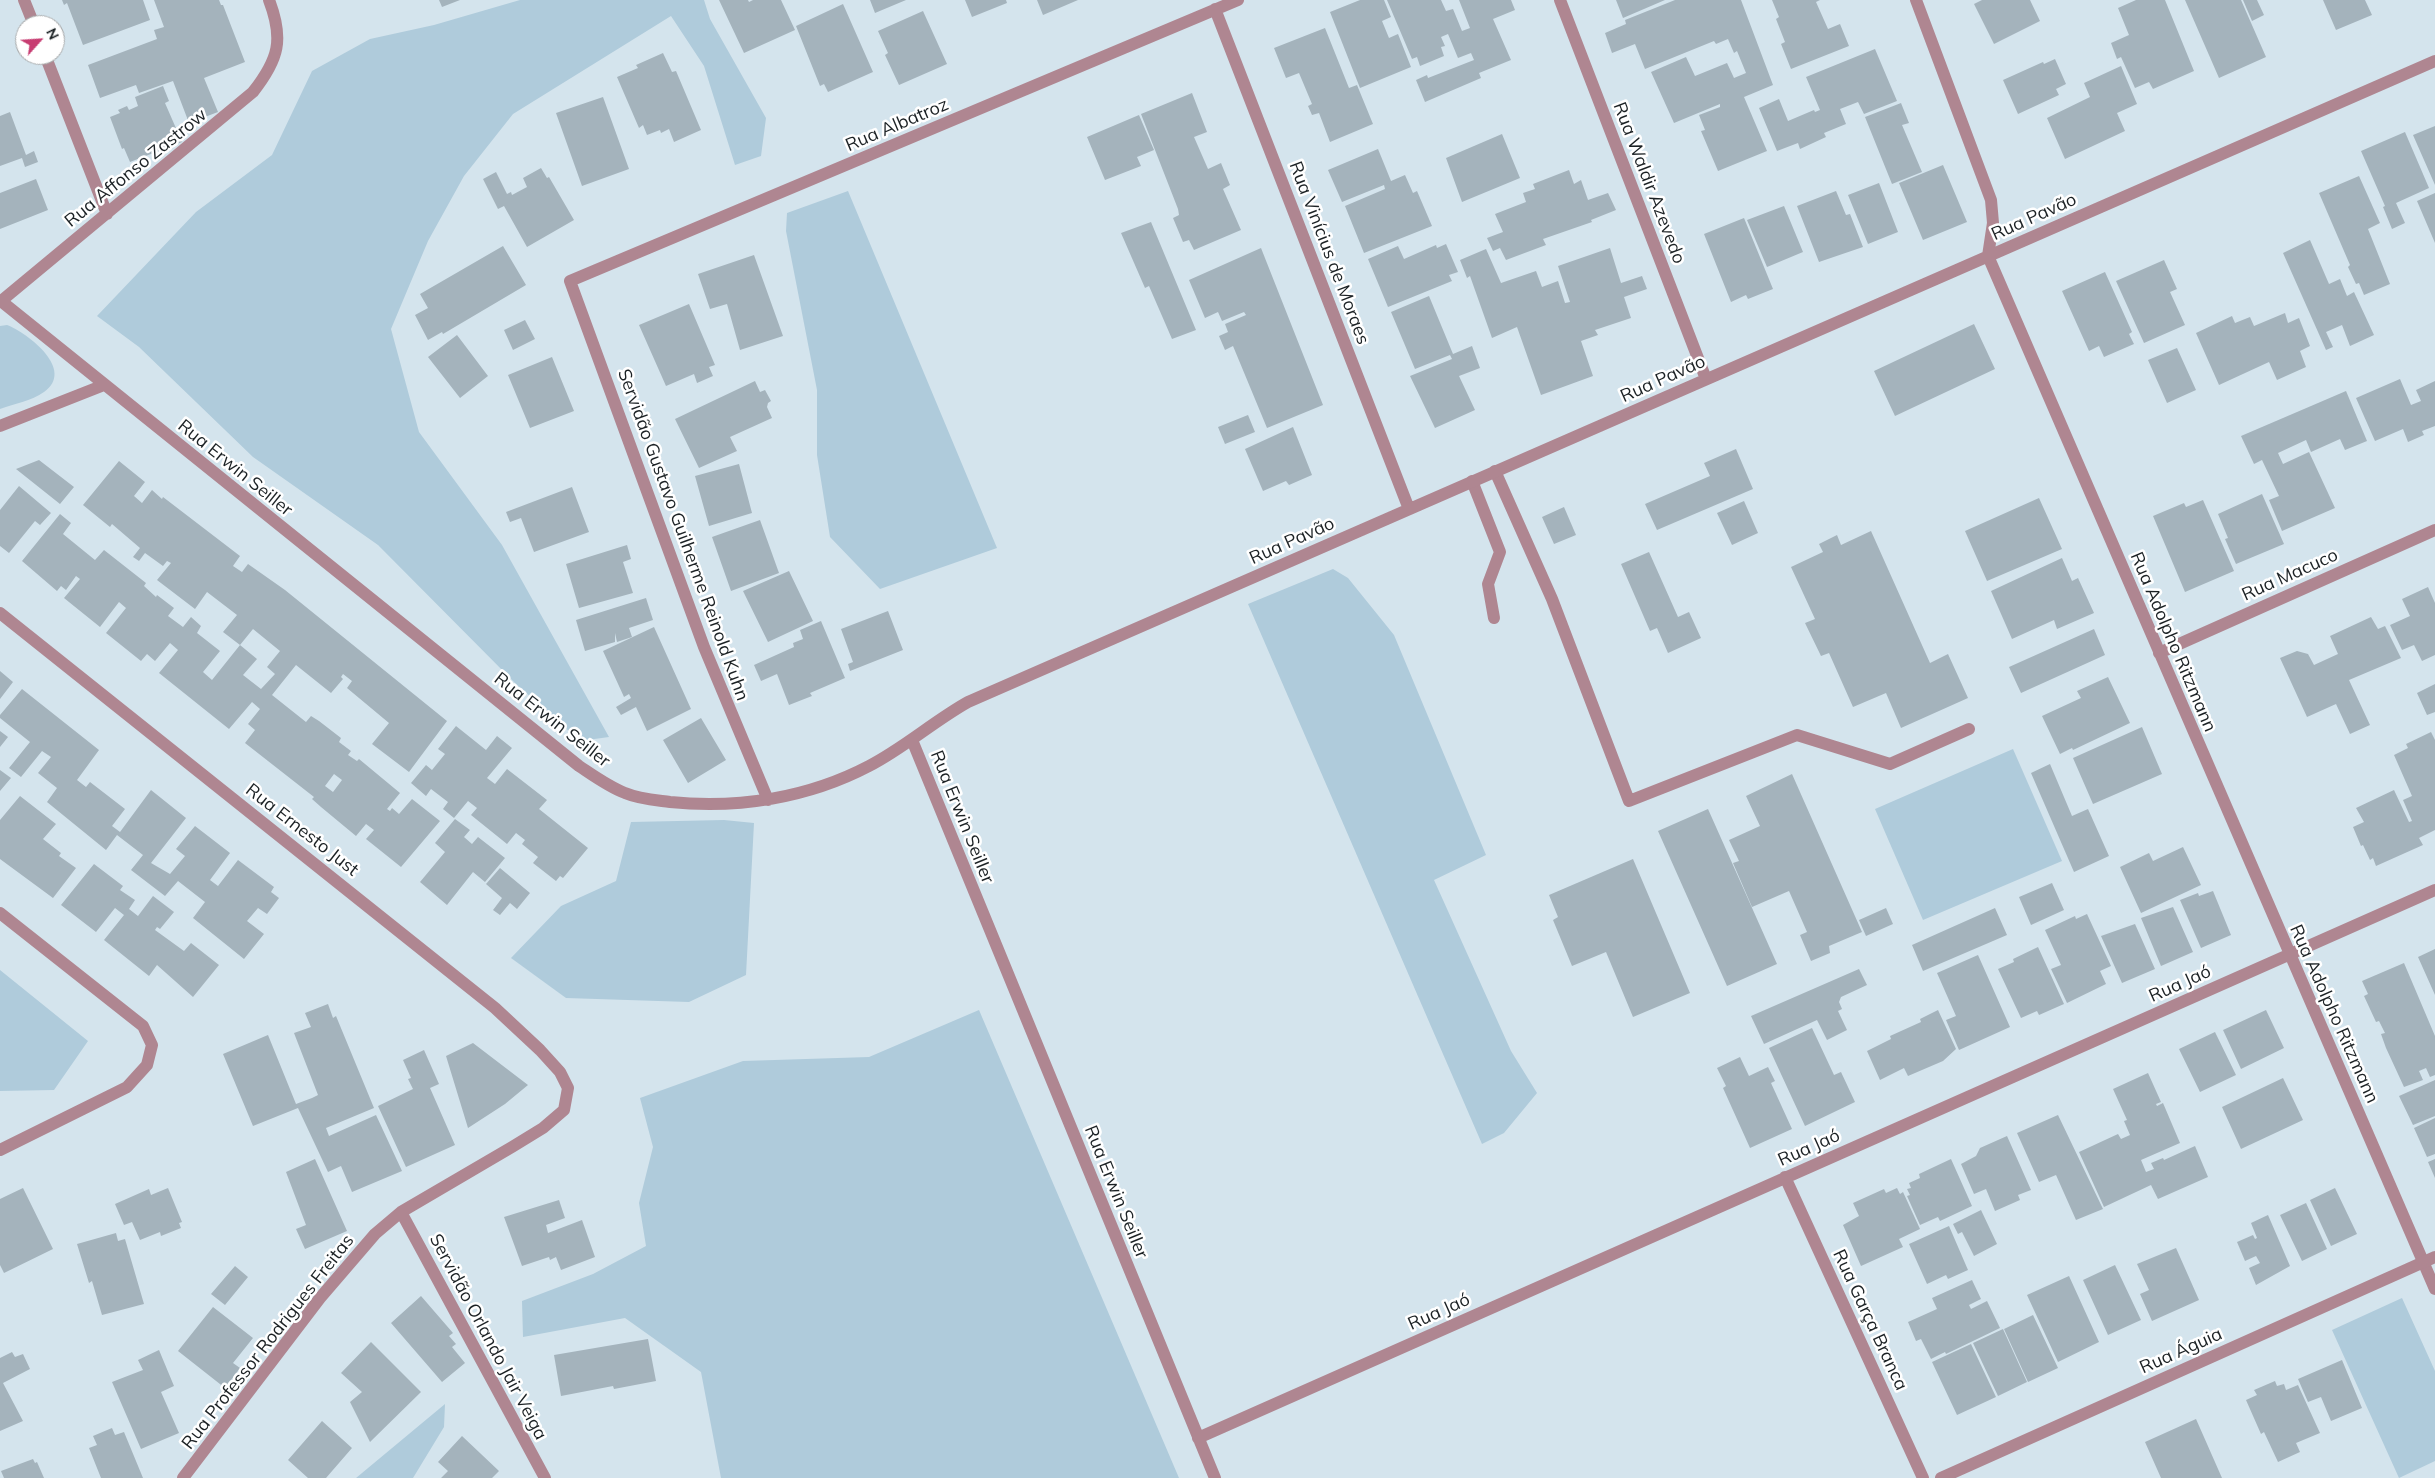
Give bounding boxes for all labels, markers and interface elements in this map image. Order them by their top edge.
north arrow [15,15,65,65]
text: N [42,25,63,43]
street label: Rua Albatroz [842,94,952,156]
street label: Rua Waldir Azevedo [1608,99,1690,267]
street label: Rua Affonso Zastrow [61,104,211,232]
street label: Rua Vinícius de Moraes [1284,158,1374,348]
street label: Rua Pavão [1988,189,2080,245]
street label: Rua Pavão [1617,351,1709,407]
street label: Servidão Gustavo Guilherme Reinold Kuhn [613,366,753,704]
street label: Rua Erwin Seiller [173,415,297,521]
street label: Rua Pavão [1246,513,1338,569]
street label: Rua Macuco [2239,544,2341,606]
street label: Rua Adolpho Ritzmann [2125,549,2221,735]
street label: Rua Erwin Seiller [490,668,614,772]
street label: Rua Erwin Seiller [926,747,998,887]
street label: Rua Ernesto Just [241,779,363,881]
street label: Rua Adolpho Ritzmann [2285,921,2383,1107]
street label: Rua Jaó [2146,961,2214,1007]
street label: Rua Erwin Seiller [1080,1122,1152,1262]
street label: Rua Jaó [1775,1125,1843,1171]
street label: Rua Professor Rodrigues Freitas [177,1230,359,1454]
street label: Servidão Orlando Jair Veiga [425,1230,551,1444]
street label: Rua Garça Branca [1828,1246,1912,1394]
street label: Rua Jaó [1405,1289,1473,1335]
street label: Rua Águia [2137,1323,2225,1379]

